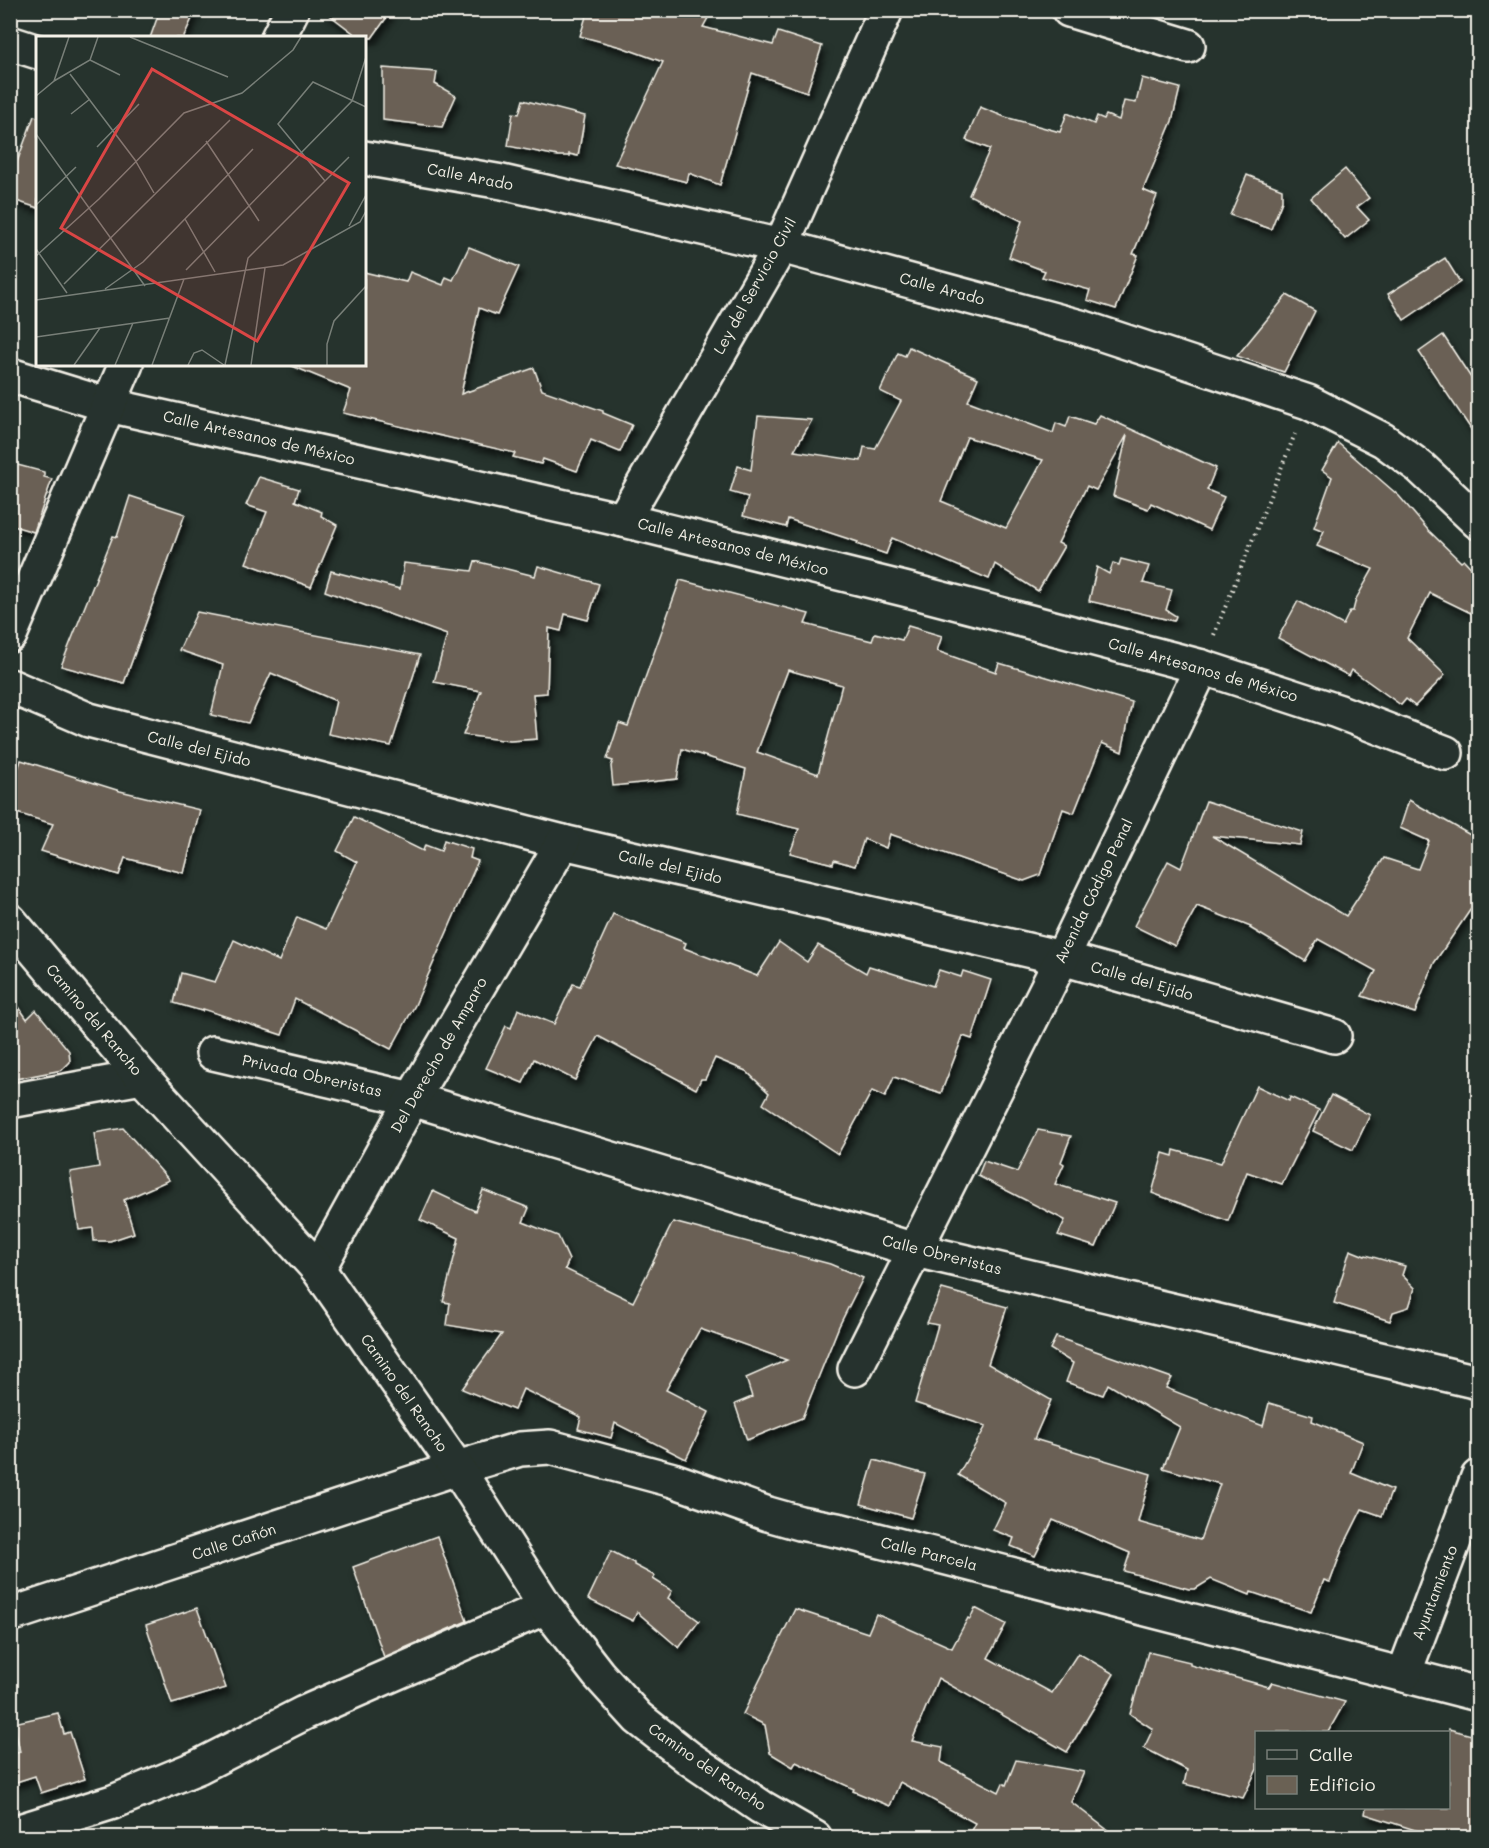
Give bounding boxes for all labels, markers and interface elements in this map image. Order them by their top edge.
inset map [36,36,366,366]
street label: Calle Arado [425,158,515,194]
street label: Ley del Servicio Civil [708,213,800,358]
street label: Calle Arado [897,267,987,309]
street label: Calle Artesanos de México [161,405,357,469]
street label: Calle Artesanos de México [636,513,831,579]
street label: Calle Artesanos de México [1106,632,1300,706]
street label: Calle del Ejido [146,726,253,771]
street label: Avenida Código Penal [1049,815,1137,966]
street label: Calle del Ejido [616,844,724,888]
street label: Calle del Ejido [1089,956,1196,1004]
street label: Camino del Rancho [42,960,147,1079]
street label: Del Derecho de Amparo [385,973,491,1136]
street label: Privada Obreristas [240,1049,384,1101]
street label: Calle Obreristas [880,1229,1004,1279]
street label: Camino del Rancho [357,1330,453,1455]
street label: Calle Cañón [189,1518,278,1564]
street label: Calle Parcela [879,1531,980,1575]
street label: Ayuntamiento [1407,1542,1461,1643]
street label: Camino del Rancho [645,1718,770,1814]
legend [1255,1731,1450,1809]
text: Calle [1309,1742,1353,1766]
text: Edificio [1309,1772,1376,1796]

